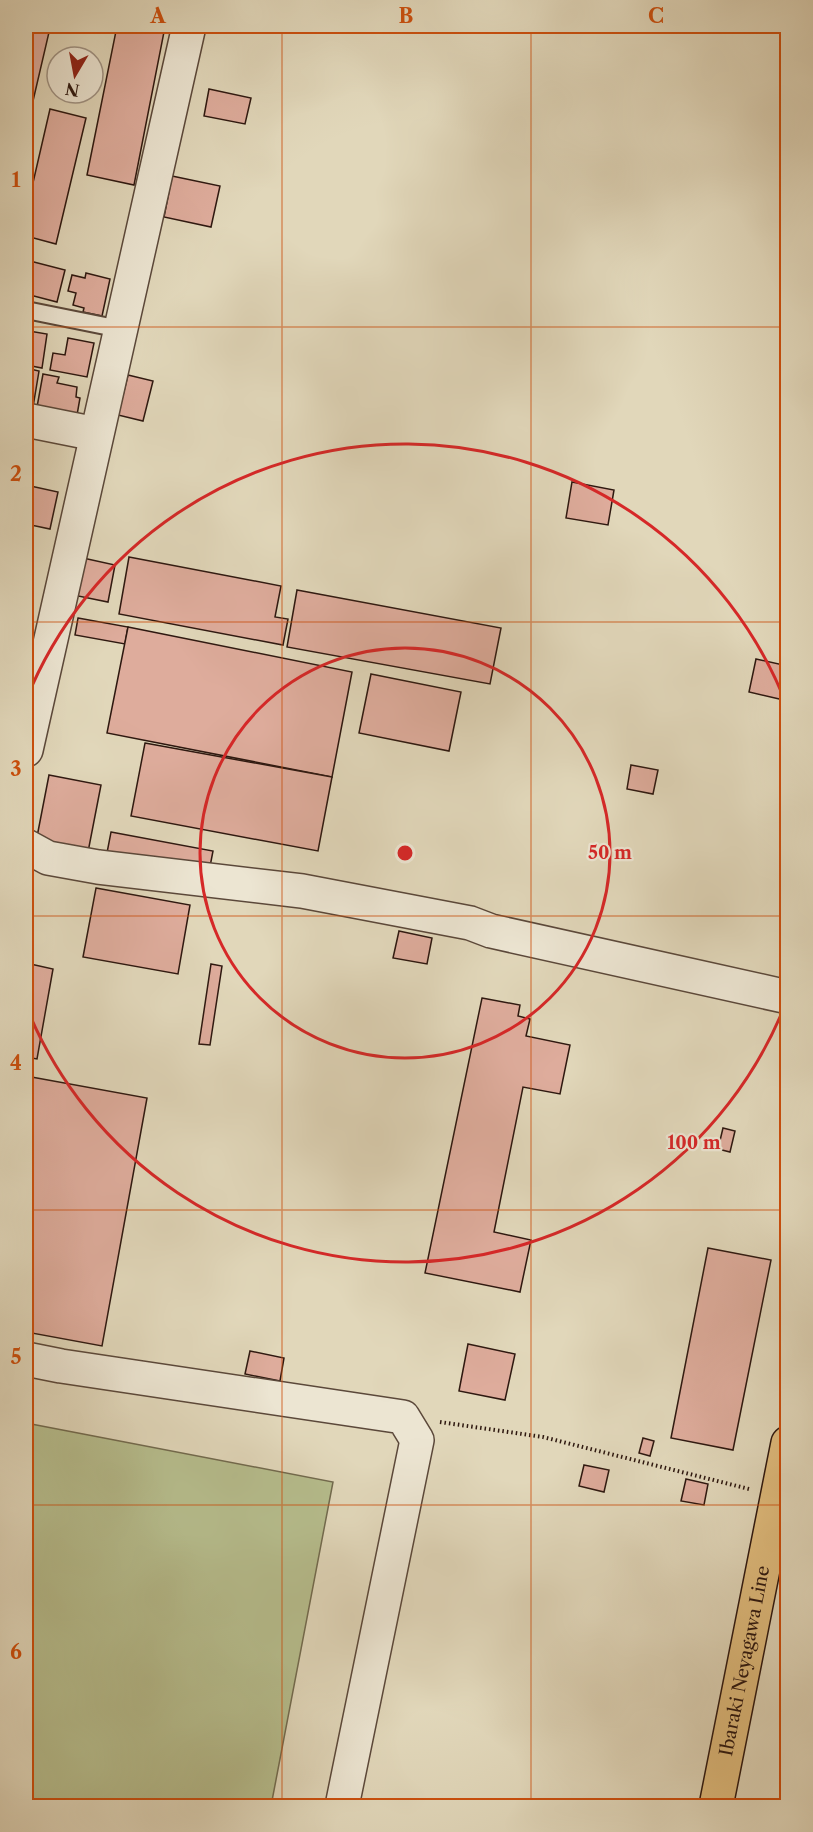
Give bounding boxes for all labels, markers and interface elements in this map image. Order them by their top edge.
text: A [149,4,166,28]
text: B [399,4,414,28]
text: C [648,4,664,28]
north arrow [45,45,105,105]
text: N [64,79,81,101]
text: 1 [12,168,21,192]
text: 2 [10,462,22,486]
text: 3 [10,757,22,781]
text: 50 m [588,842,632,864]
centre of rings [395,843,415,863]
text: 4 [10,1051,22,1075]
text: 100 m [667,1132,721,1154]
text: 5 [10,1345,22,1369]
street label: Ibaraki Neyagawa Line [715,1564,774,1758]
text: 6 [10,1640,22,1664]

